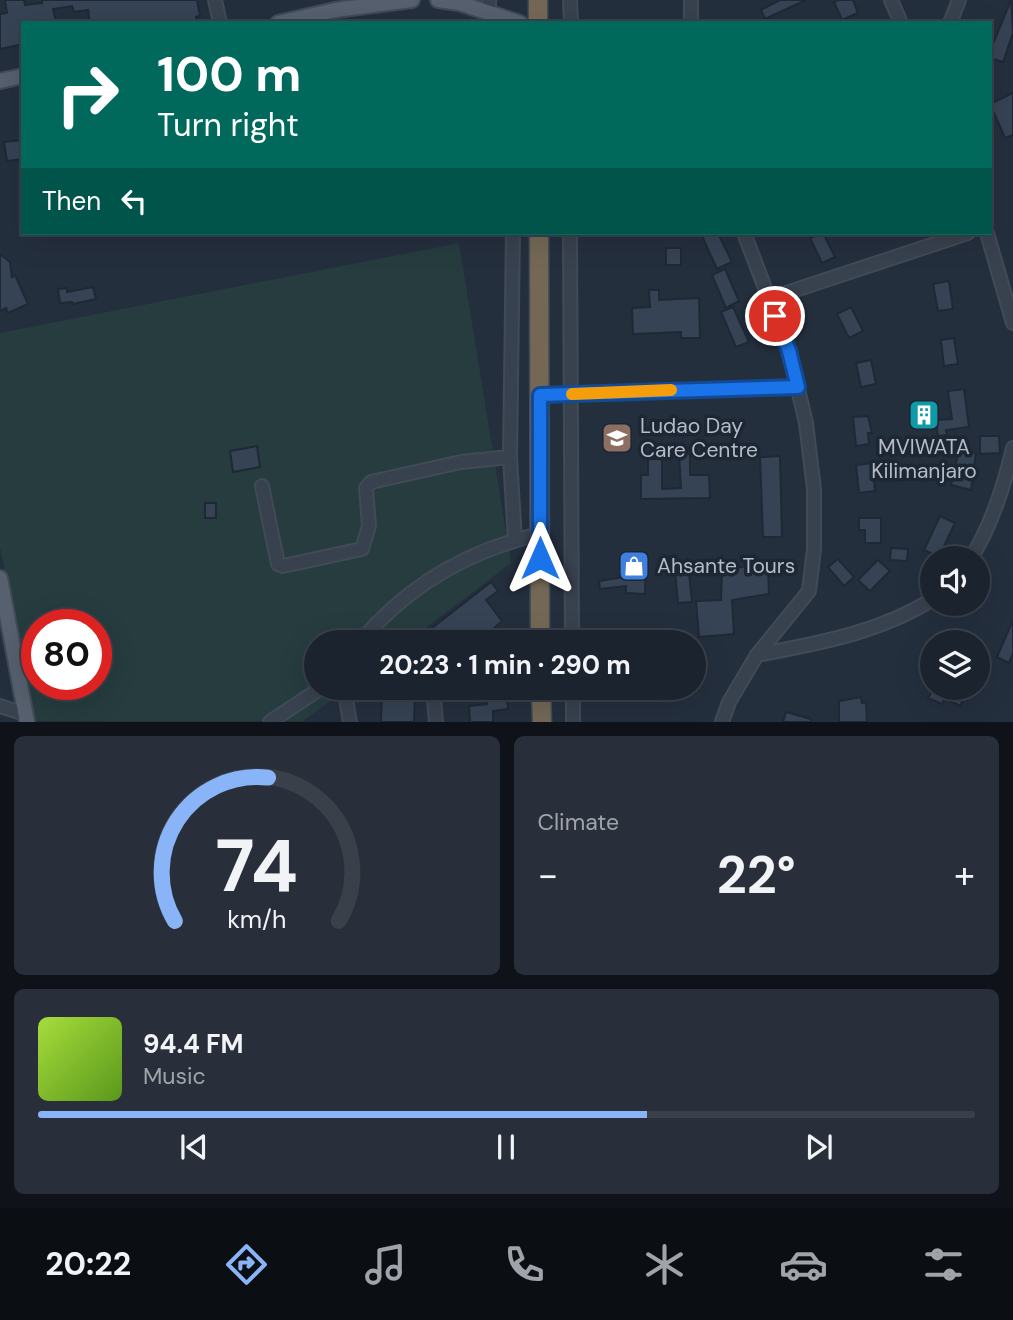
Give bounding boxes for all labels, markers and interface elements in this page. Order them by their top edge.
text: 100 m [157,42,301,106]
icon: right [42,49,133,140]
text: Turn right [157,104,299,146]
icon: left [115,182,153,220]
text: Then [42,184,101,218]
pin [745,286,805,346]
icon: arrive [756,297,794,335]
building icon: MVIWATA Kilimanjaro [907,398,941,432]
place label: Ludao Day Care Centre [640,412,758,464]
school or university icon: Ludao Day Care Centre [600,421,634,455]
place label: MVIWATA Kilimanjaro [871,433,977,485]
position arrow [503,521,577,595]
map controls [920,546,990,700]
button: sound [920,546,990,616]
shop icon: Ahsante Tours [617,549,651,583]
place label: Ahsante Tours [657,552,795,580]
speed limit sign: 80 [21,609,112,700]
button: layers [920,630,990,700]
text: 20:23 · 1 min · 290 m [379,648,631,682]
text: Climate [538,807,619,837]
text: 74 [216,820,298,915]
text: 22° [717,841,796,909]
text: − [538,850,558,900]
text: + [954,850,975,900]
text: km/h [227,903,286,936]
text: 94.4 FM [143,1027,243,1061]
text: Music [143,1061,206,1091]
icon: previous [175,1128,213,1166]
icon: pause [487,1128,525,1166]
icon: next [800,1128,838,1166]
icon: directions [222,1240,271,1289]
icon: music [361,1240,410,1289]
icon: phone [500,1240,549,1289]
icon: climate [640,1240,689,1289]
icon: car [779,1240,828,1289]
icon: filters [919,1240,968,1289]
text: 20:22 [45,1243,131,1285]

